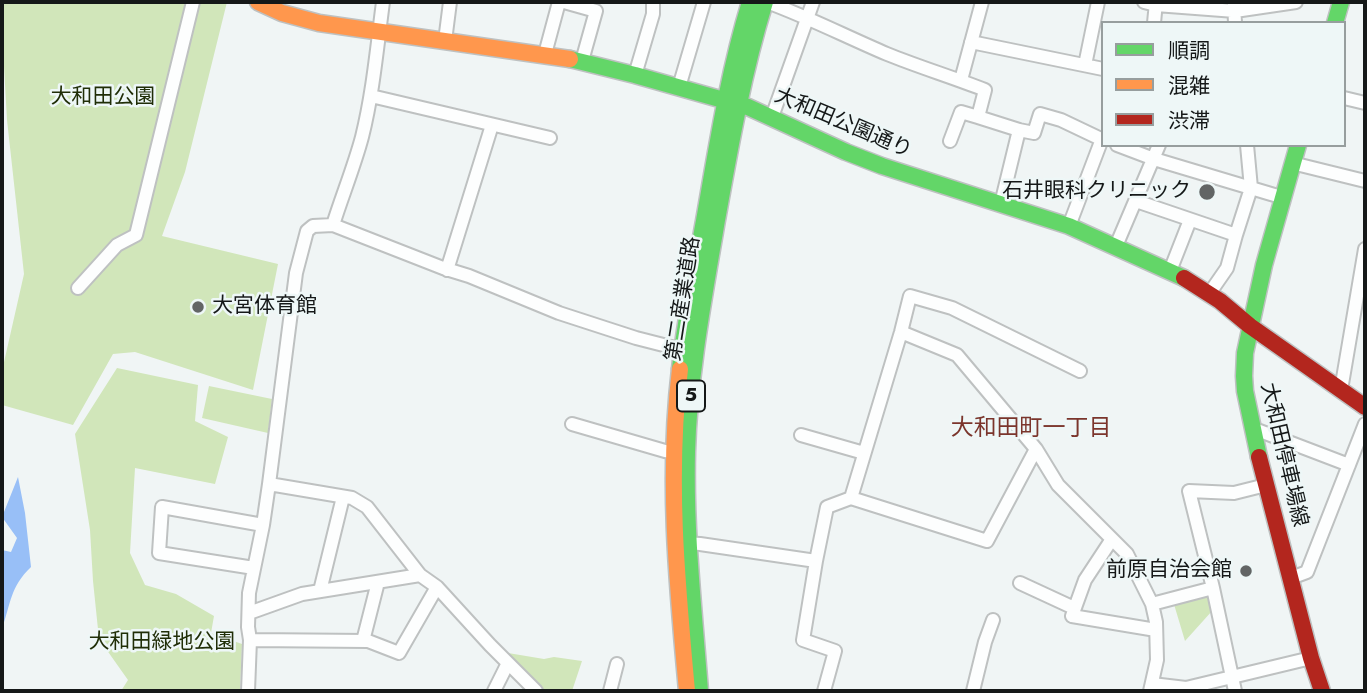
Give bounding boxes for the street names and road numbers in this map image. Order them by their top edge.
street label: 大和田公園通り [770,84,916,164]
street label: 第二産業道路 [662,235,706,363]
road number: 5 [677,380,705,412]
street label: 大和田停車場線 [1254,381,1312,529]

